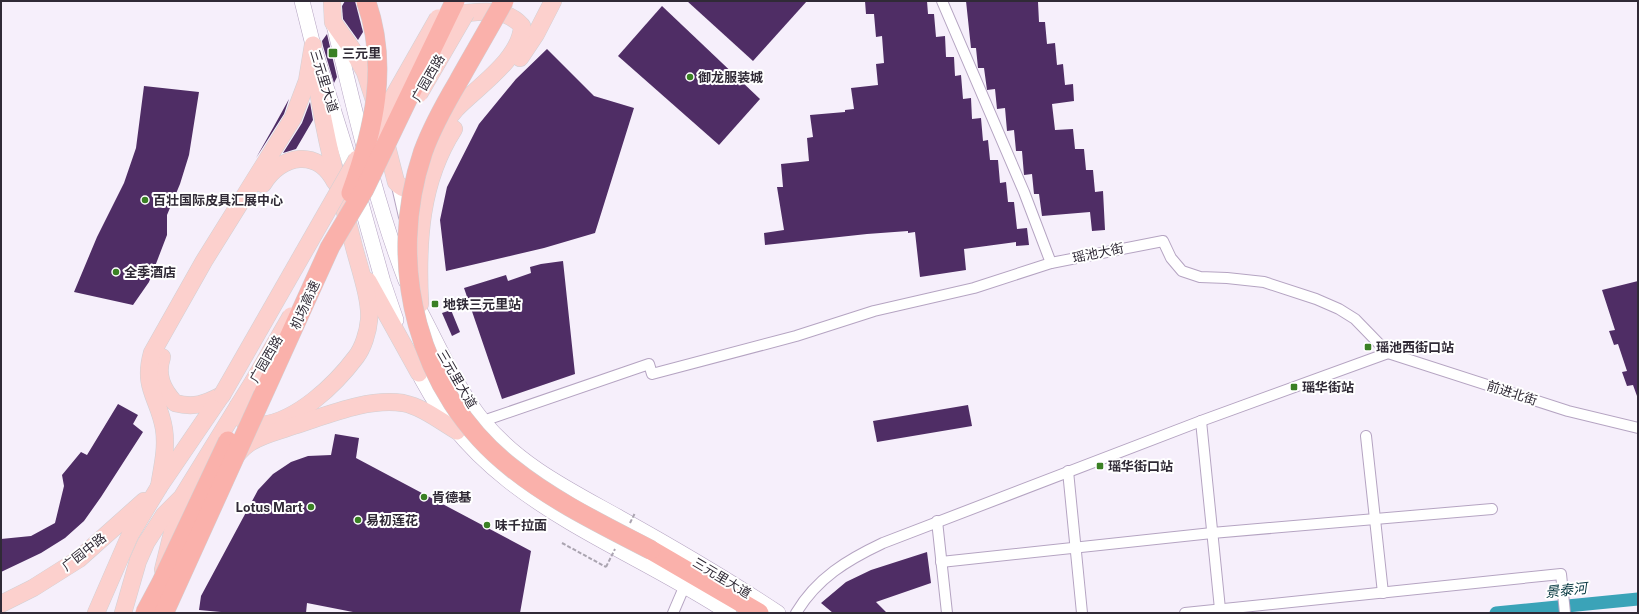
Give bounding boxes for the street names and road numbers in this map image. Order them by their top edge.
street label: 三元里大道 [307,48,341,114]
street label: 广园西路 [409,52,447,104]
street label: 瑶池大街 [1071,240,1125,266]
street label: 机场高速 [288,278,322,332]
street label: 广园西路 [247,333,285,385]
street label: 三元里大道 [434,347,480,411]
street label: 前进北街 [1485,378,1539,408]
street label: 广园中路 [59,530,109,574]
street label: 三元里大道 [690,555,754,601]

